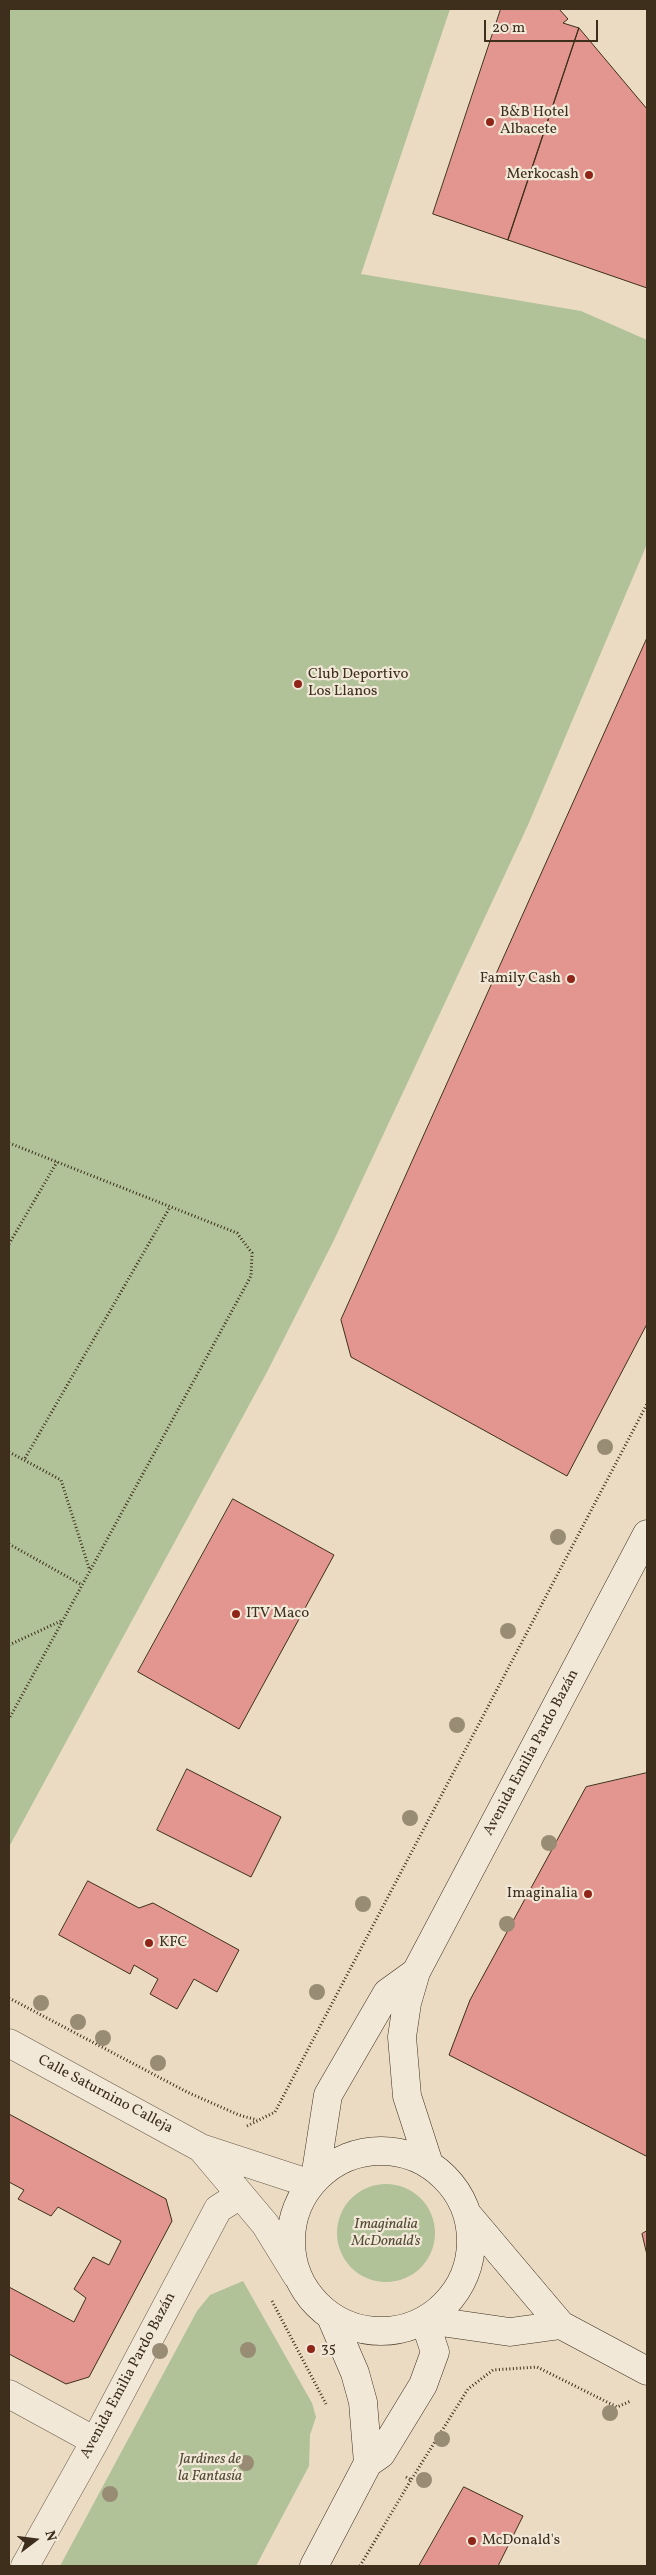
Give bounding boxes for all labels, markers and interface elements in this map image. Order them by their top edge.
scale bar [486,10,600,42]
text: 20 m [492,18,525,39]
place label: B&B Hotel Albacete [500,104,569,139]
marker: B&B Hotel Albacete [484,116,496,128]
place label: Merkocash [506,166,579,184]
marker: Merkocash [583,169,595,181]
place label: Club Deportivo Los Llanos [308,666,408,701]
marker: Club Deportivo Los Llanos [292,678,304,690]
place label: Family Cash [480,970,561,988]
marker: Family Cash [565,973,577,985]
place label: ITV Maco [246,1605,309,1623]
marker: ITV Maco [230,1608,242,1620]
street label: Avenida Emilia Pardo Bazán [480,1667,584,1839]
place label: Imaginalia [507,1885,578,1903]
marker: Imaginalia [582,1888,594,1900]
place label: KFC [159,1934,187,1952]
marker: KFC [143,1937,155,1949]
street label: Calle Saturnino Calleja [34,2052,176,2138]
park label: Imaginalia McDonald's [352,2216,420,2251]
street label: Avenida Emilia Pardo Bazán [77,2290,181,2462]
place label: 35 [321,2340,336,2358]
marker: 35 [305,2343,317,2355]
park label: Jardines de la Fantasía [178,2451,242,2486]
north arrow [10,2515,60,2565]
text: N [39,2529,60,2543]
place label: McDonald's [482,2532,560,2550]
marker: McDonald's [466,2535,478,2547]

